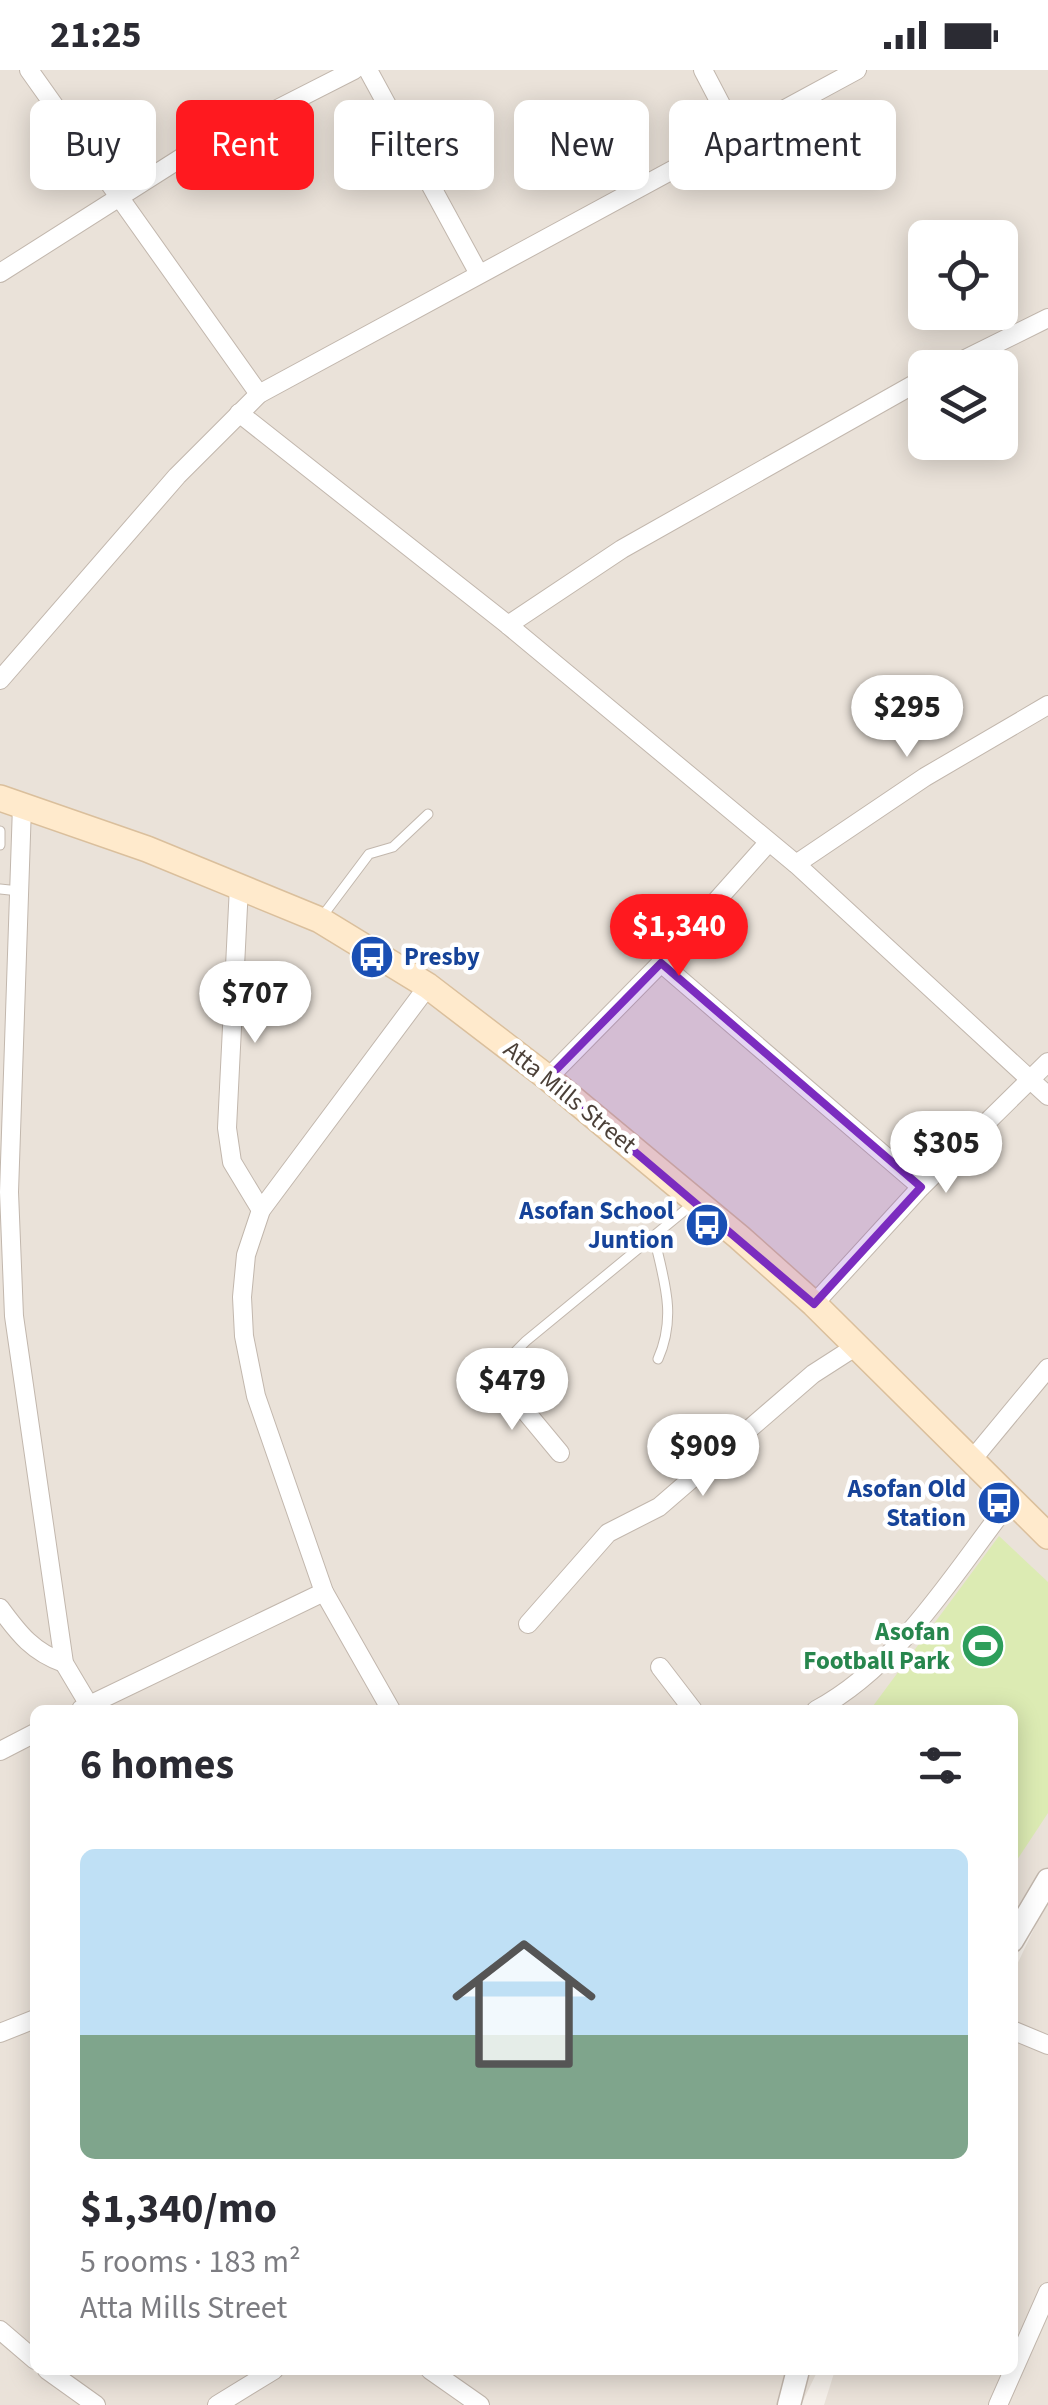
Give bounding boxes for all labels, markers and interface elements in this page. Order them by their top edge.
text: 21:25 [50,8,142,62]
chip: Buy [30,100,156,190]
chip: Rent [176,100,314,190]
chip: Filters [334,100,494,190]
chip: New [514,100,649,190]
chip: Apartment [669,100,896,190]
map controls [908,220,1018,460]
button: locate [908,220,1018,330]
button: layers [908,350,1018,460]
pin: $295 [848,675,966,760]
text: $295 [873,684,941,730]
pin: $1,340 [598,894,760,979]
text: $1,340 [632,903,726,949]
bus stop icon: Presby [349,934,395,980]
place label: Presby [404,939,480,975]
pin: $707 [196,961,314,1046]
text: $707 [221,970,289,1016]
street label: Atta Mills Street [496,1032,645,1162]
pin: $305 [887,1111,1005,1196]
text: $305 [912,1120,980,1166]
place label: Asofan School Juntion [518,1193,674,1258]
bus stop icon: Asofan School Juntion [684,1202,730,1248]
pin: $479 [453,1348,571,1433]
text: $479 [478,1357,546,1403]
pin: $909 [644,1414,762,1499]
text: $909 [669,1423,737,1469]
place label: Asofan Old Station [846,1471,966,1536]
bus stop icon: Asofan Old Station [976,1480,1022,1526]
place label: Asofan Football Park [803,1614,950,1679]
sports icon: Asofan Football Park [960,1623,1006,1669]
text: 6 homes [80,1735,234,1795]
icon: filters [913,1738,968,1793]
icon: home [434,1914,614,2094]
text: $1,340/mo [80,2179,277,2239]
text: 5 rooms · 183 m² [80,2239,301,2285]
text: Atta Mills Street [80,2285,287,2331]

